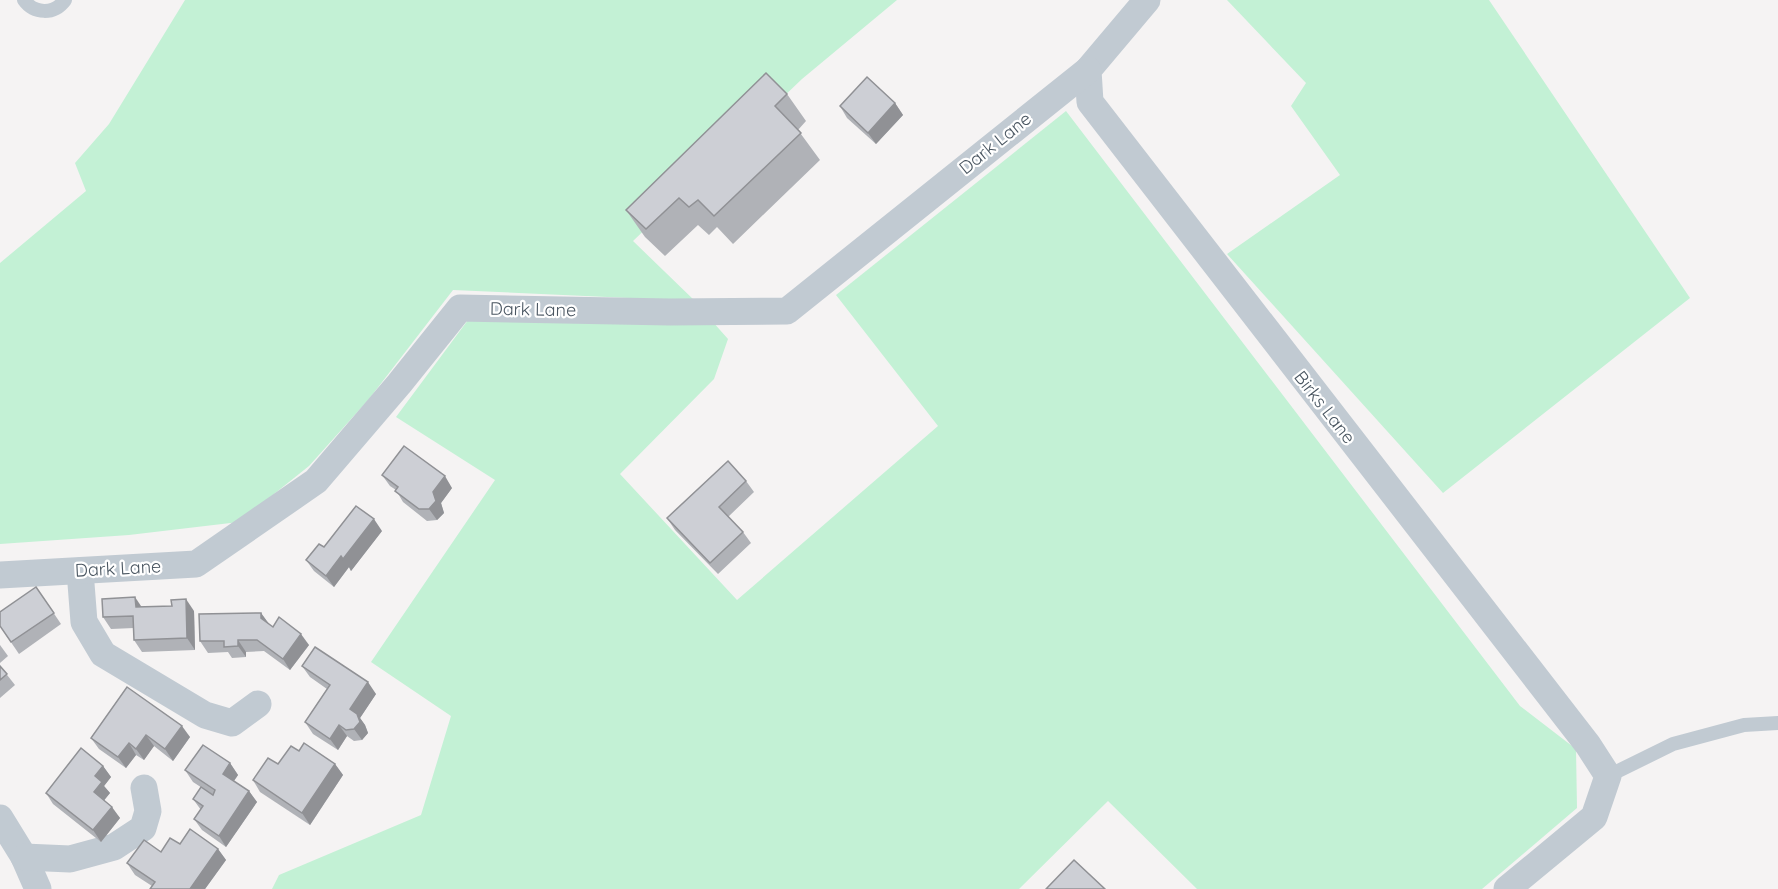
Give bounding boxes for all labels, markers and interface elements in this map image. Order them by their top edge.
street label: Dark Lane [954,107,1036,179]
street label: Dark Lane [490,297,576,321]
street label: Birks Lane [1289,366,1361,448]
street label: Dark Lane [74,554,162,582]

